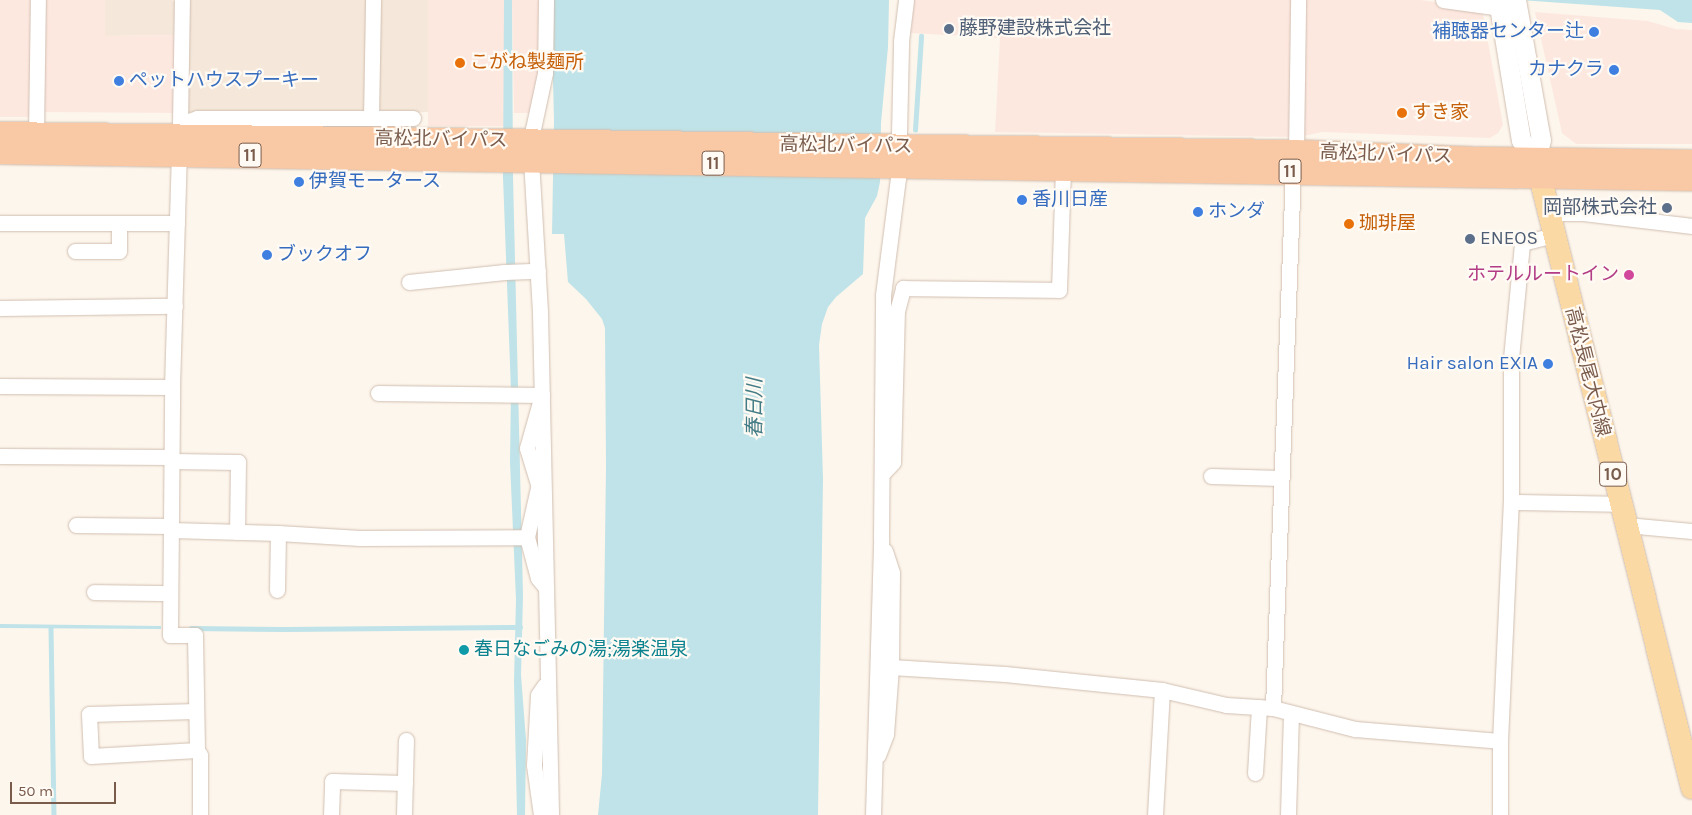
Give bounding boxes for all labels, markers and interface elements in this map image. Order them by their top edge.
place label: 藤野建設株式会社 [959,18,1111,40]
place label: 補聴器センター辻 [1432,21,1584,43]
marker: 藤野建設株式会社 [943,23,955,35]
marker: 補聴器センター辻 [1588,26,1600,38]
place label: こがね製麺所 [470,52,584,74]
marker: こがね製麺所 [454,57,466,69]
place label: カナクラ [1528,59,1604,81]
marker: カナクラ [1608,64,1620,76]
place label: ペットハウスプーキー [129,70,319,92]
marker: ペットハウスプーキー [113,75,125,87]
place label: すき家 [1412,102,1469,124]
marker: すき家 [1396,107,1408,119]
street label: 高松北バイパス [374,127,508,153]
street label: 高松北バイパス [779,133,913,159]
road number: 11 [238,140,262,170]
street label: 高松北バイパス [1319,141,1453,169]
road number: 11 [700,148,726,178]
road number: 11 [1278,156,1302,187]
place label: 伊賀モータース [309,171,442,193]
marker: 伊賀モータース [293,176,305,188]
place label: 香川日産 [1032,189,1108,211]
marker: 香川日産 [1016,194,1028,206]
place label: 岡部株式会社 [1543,197,1657,219]
place label: ホンダ [1208,201,1265,223]
marker: 岡部株式会社 [1661,202,1673,214]
marker: ホンダ [1192,206,1204,218]
place label: 珈琲屋 [1359,213,1416,235]
marker: 珈琲屋 [1343,218,1355,230]
place label: ENEOS [1480,228,1538,250]
marker: ENEOS [1464,233,1476,245]
place label: ブックオフ [277,244,372,266]
marker: ブックオフ [261,249,273,261]
place label: ホテルルートイン [1467,264,1619,286]
marker: ホテルルートイン [1623,269,1635,281]
street label: 高松長尾大内線 [1560,305,1614,439]
place label: Hair salon EXIA [1407,353,1538,375]
marker: Hair salon EXIA [1542,358,1554,370]
water label: 春日川 [742,378,766,438]
road number: 10 [1598,458,1628,489]
place label: 春日なごみの湯;湯楽温泉 [474,639,688,661]
marker: 春日なごみの湯;湯楽温泉 [458,644,470,656]
scale bar [12,772,119,804]
text: 50 m [18,782,53,800]

